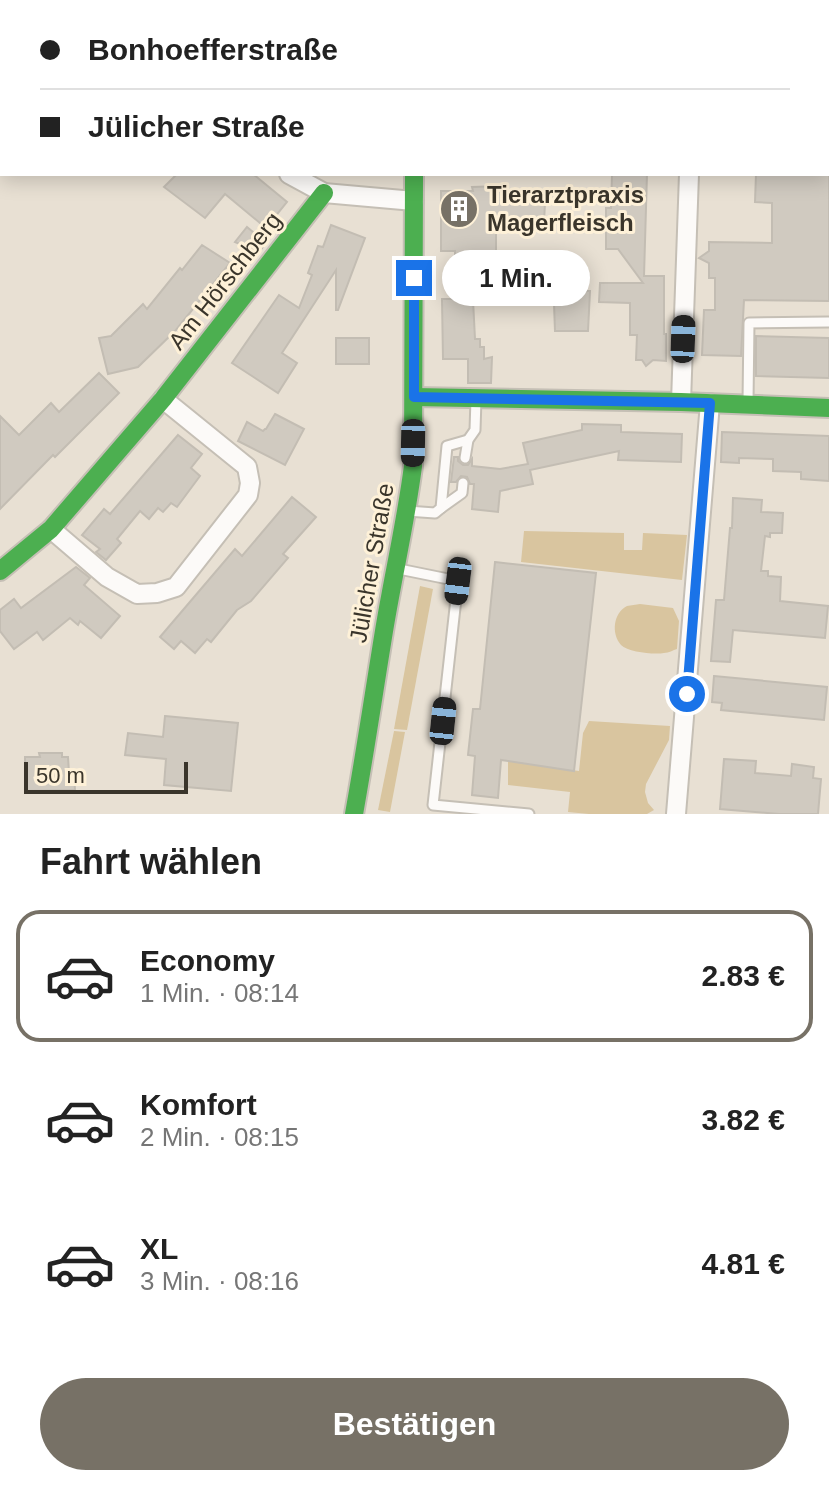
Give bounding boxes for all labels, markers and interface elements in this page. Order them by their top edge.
text: Bonhoefferstraße [88,33,338,66]
text: Jülicher Straße [88,110,305,143]
place label: Tierarztpraxis Magerfleisch [487,181,644,236]
building icon: Tierarztpraxis Magerfleisch [438,188,480,230]
street label: Am Hörschberg [163,207,287,355]
callout: 1 Min. [442,250,590,306]
route end [396,260,432,296]
text: 1 Min. [479,263,553,293]
car [670,315,696,363]
car [401,419,425,467]
street label: Jülicher Straße [344,481,399,645]
car [443,556,473,606]
route start [669,676,705,712]
car [429,696,457,746]
scale bar [24,758,188,794]
text: 50 m [36,763,85,788]
text: Fahrt wählen [40,841,262,882]
icon: car [44,940,116,1012]
text: Economy [140,944,275,977]
text: 2.83 € [702,959,785,992]
text: 1 Min. · 08:14 [140,978,299,1008]
icon: car [44,1084,116,1156]
text: Komfort [140,1088,257,1121]
text: 3.82 € [702,1103,785,1136]
text: 2 Min. · 08:15 [140,1122,299,1152]
icon: car [44,1228,116,1300]
text: XL [140,1232,178,1265]
text: 4.81 € [702,1247,785,1280]
text: 3 Min. · 08:16 [140,1266,299,1296]
button: Bestätigen [40,1378,789,1470]

